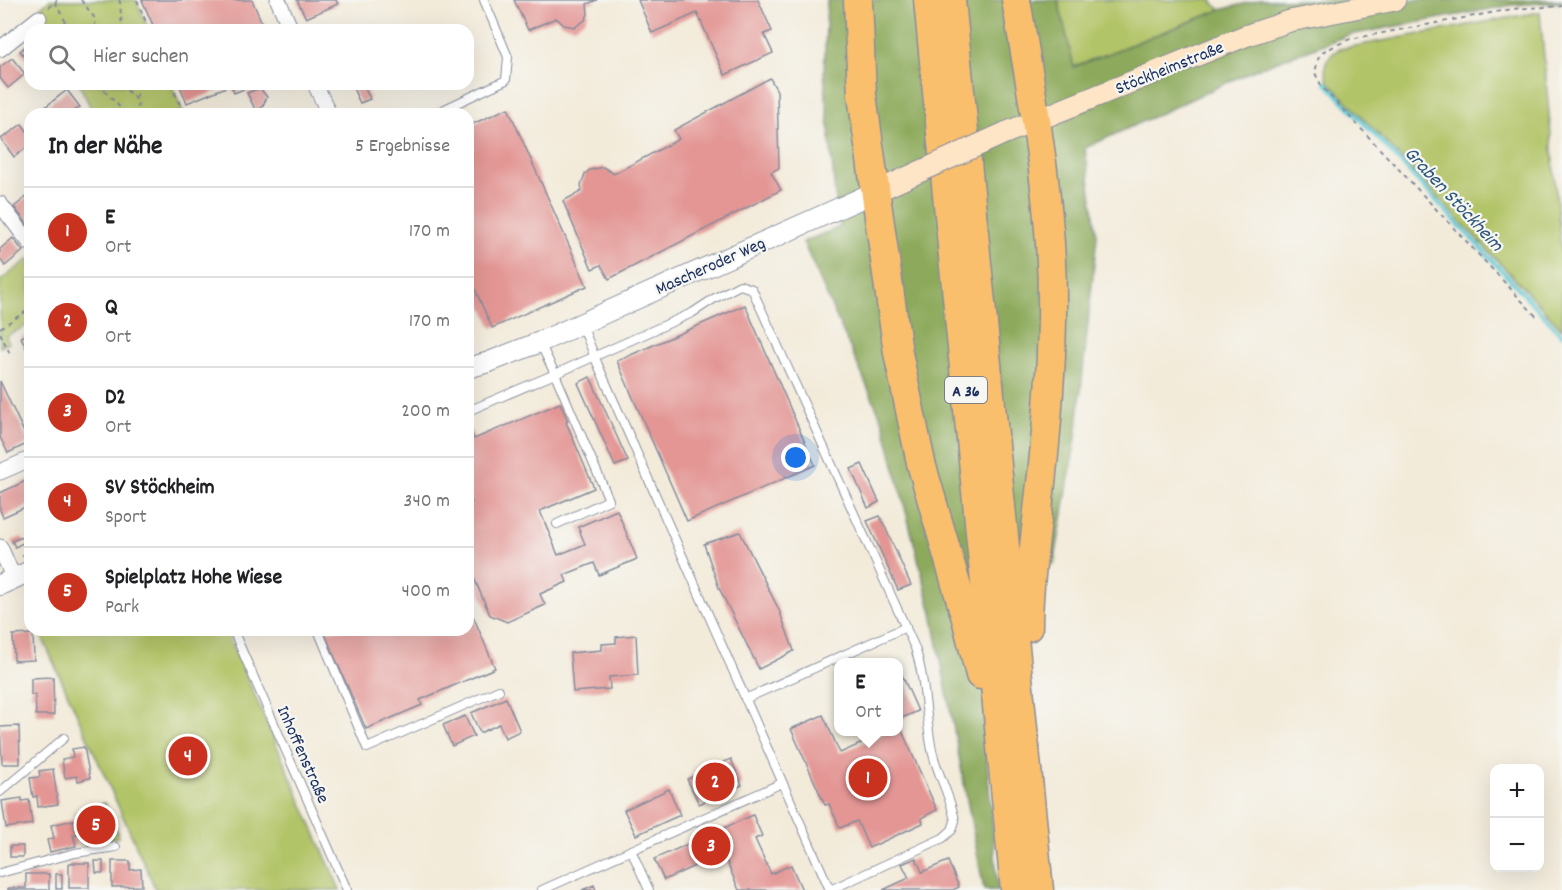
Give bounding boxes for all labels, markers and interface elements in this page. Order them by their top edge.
search box [24,24,474,90]
street label: Stöckheimstraße [1112,36,1228,102]
icon: search [45,41,78,74]
text: Hier suchen [93,42,189,73]
text: In der Nähe [48,129,162,166]
text: 5 Ergebnisse [355,133,450,161]
water label: Graben Stöckheim [1397,141,1509,259]
text: E [105,203,115,234]
text: 1 [65,218,70,246]
text: 170 m [409,218,450,246]
street label: Mascheroder Weg [652,232,770,303]
text: Ort [105,234,131,262]
text: Q [105,293,118,324]
text: 2 [63,308,72,336]
text: 170 m [409,308,450,336]
text: Ort [105,324,131,352]
road number: A 36 [945,377,987,403]
text: D2 [105,383,126,414]
text: 3 [63,398,72,426]
text: 200 m [401,398,450,426]
text: Ort [105,414,131,442]
your location [781,443,810,472]
text: SV Stöckheim [105,473,215,504]
text: 4 [63,488,72,516]
text: 340 m [404,488,450,516]
text: Sport [105,504,147,532]
text: Spielplatz Hohe Wiese [105,563,282,594]
text: 5 [63,578,72,606]
text: 400 m [402,578,450,606]
text: Park [105,594,139,622]
popup [834,658,903,736]
text: E [855,668,865,699]
text: Ort [855,699,882,727]
street label: Inhoffenstraße [269,702,334,808]
pin: 4 [168,734,207,778]
pin: 1 [848,756,888,800]
pin: 2 [696,760,734,804]
map controls [1490,764,1544,872]
button: + [1490,764,1544,818]
pin: 5 [76,802,116,848]
button: − [1490,818,1544,872]
pin: 3 [692,824,730,868]

